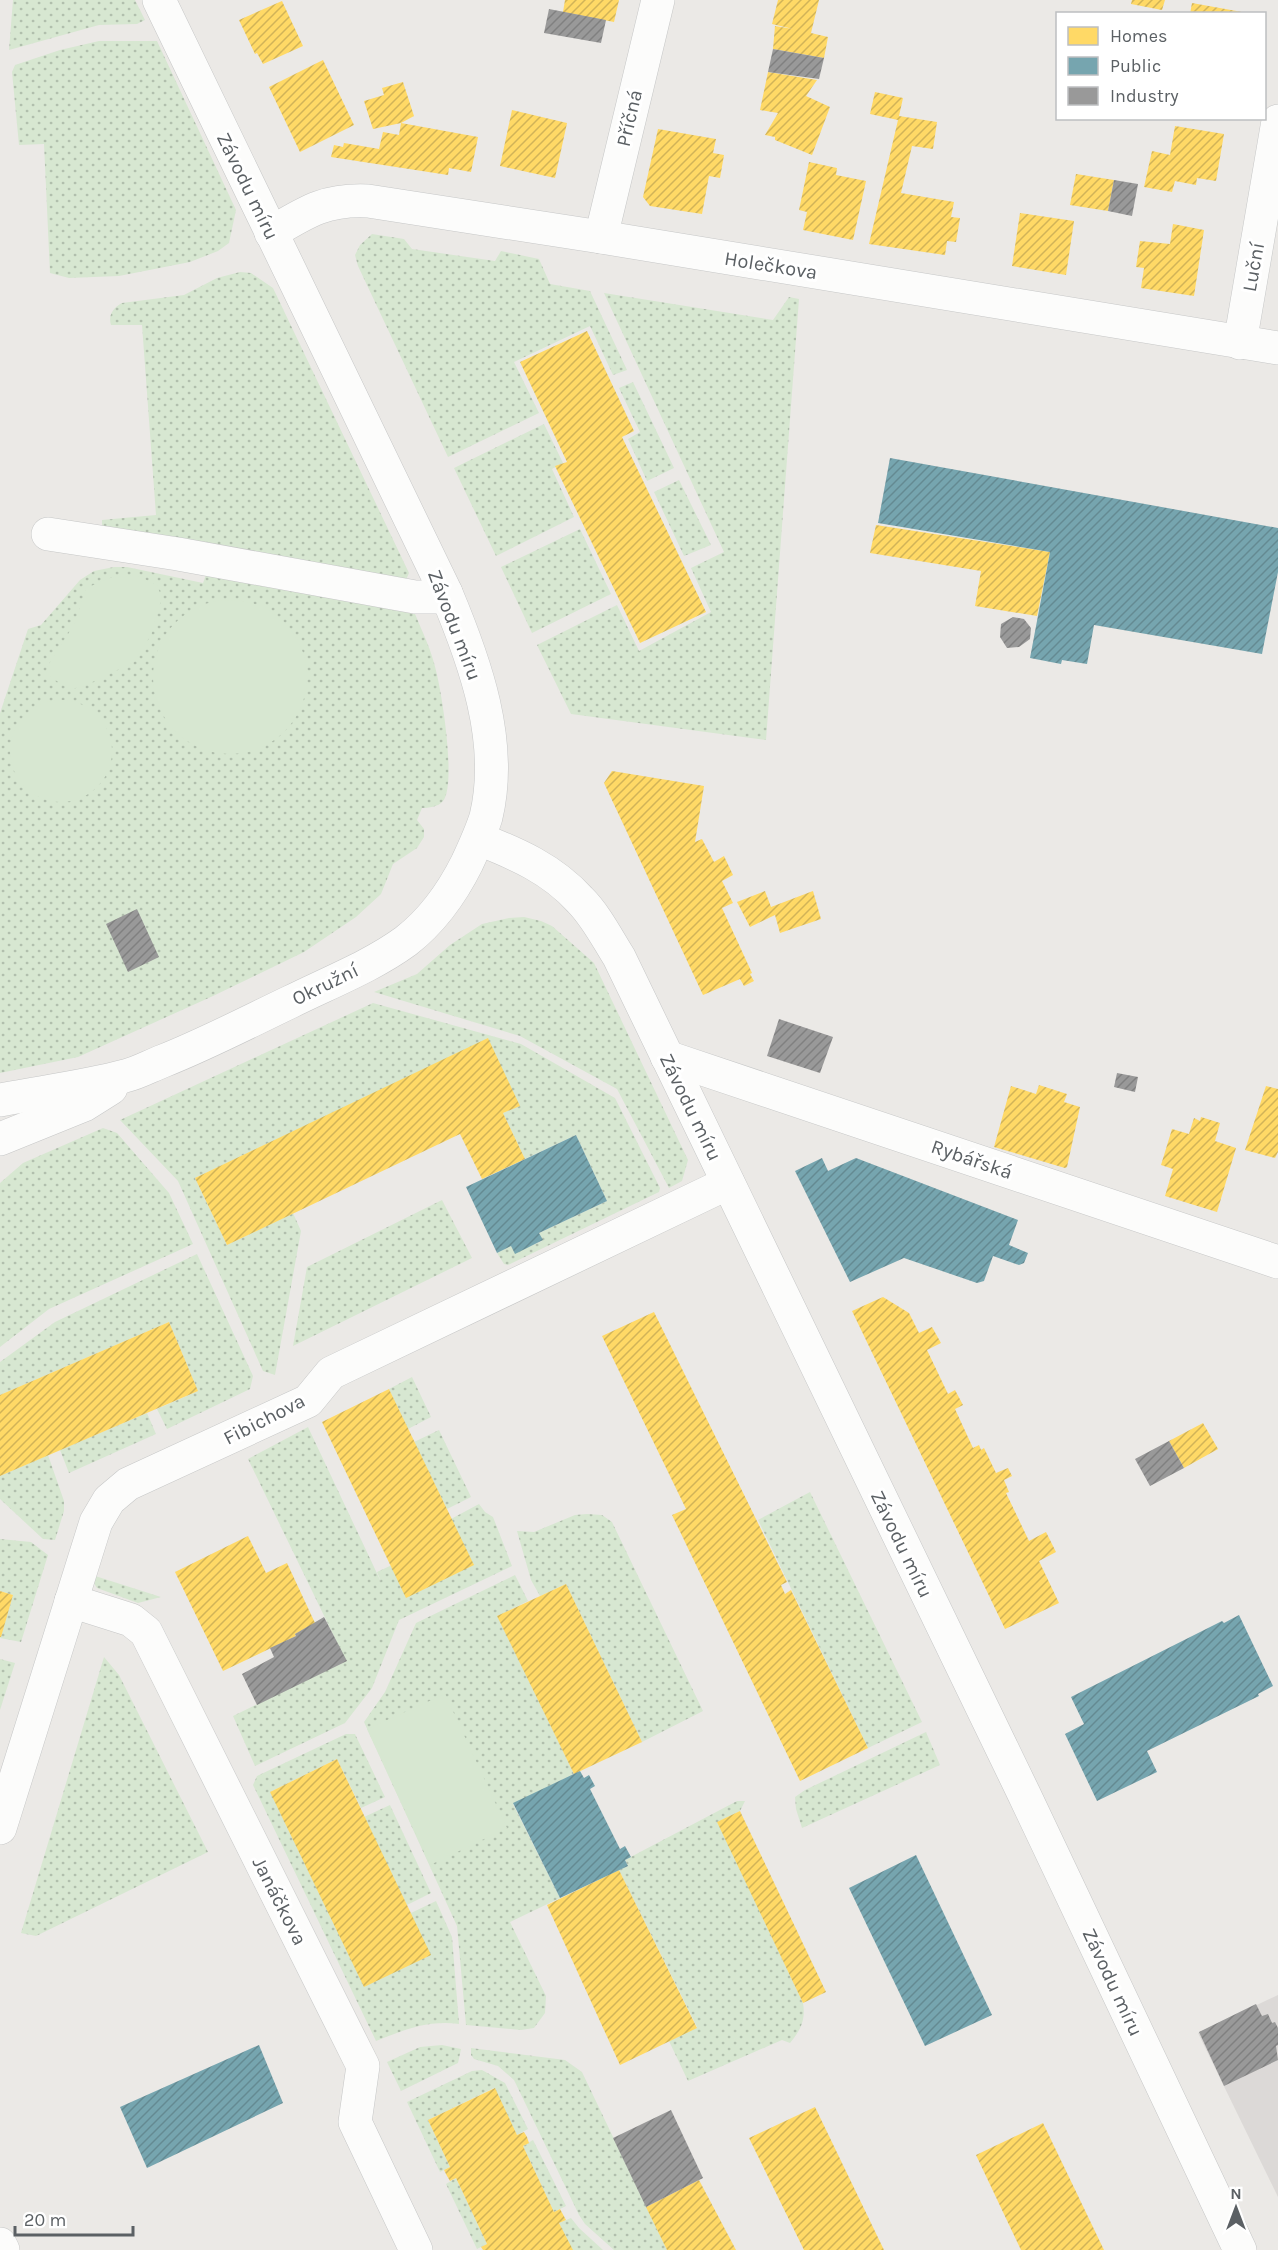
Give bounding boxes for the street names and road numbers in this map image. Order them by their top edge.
street label: Příčná [612,87,647,149]
street label: Závodu míru [212,129,283,244]
street label: Luční [1238,241,1269,294]
street label: Holečkova [723,247,819,284]
street label: Závodu míru [423,567,486,684]
street label: Okružní [288,959,362,1010]
street label: Závodu míru [655,1050,726,1165]
street label: Rybářská [928,1135,1016,1184]
street label: Fibichova [220,1389,309,1450]
street label: Závodu míru [866,1487,937,1602]
street label: Janáčkova [248,1853,312,1949]
street label: Závodu míru [1077,1925,1148,2040]

